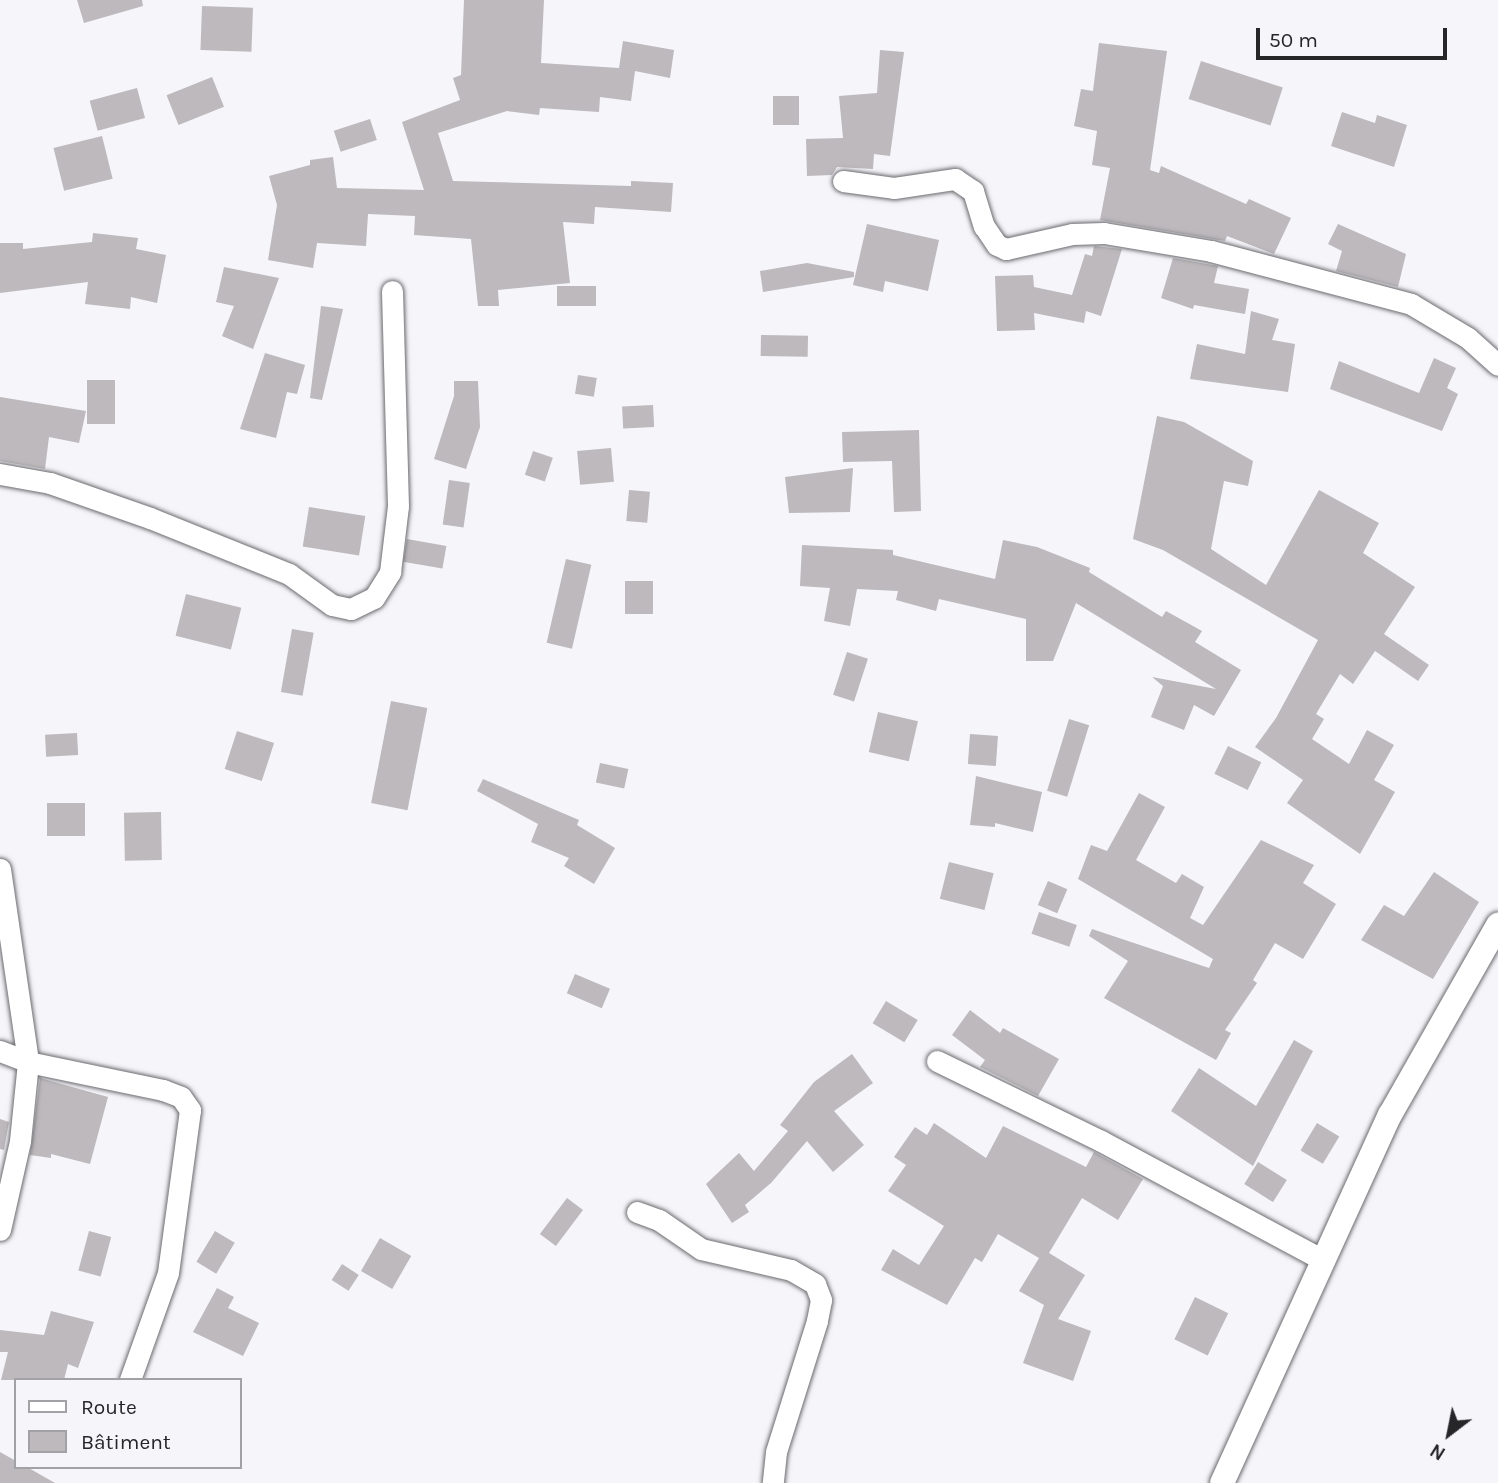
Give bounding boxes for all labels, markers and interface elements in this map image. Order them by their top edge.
scale bar [1260,14,1451,58]
text: 50 m [1269,28,1318,52]
legend [14,1378,242,1469]
text: Route [81,1395,137,1419]
north arrow [1414,1399,1484,1469]
text: Bâtiment [81,1430,171,1454]
text: N [1426,1439,1449,1465]

